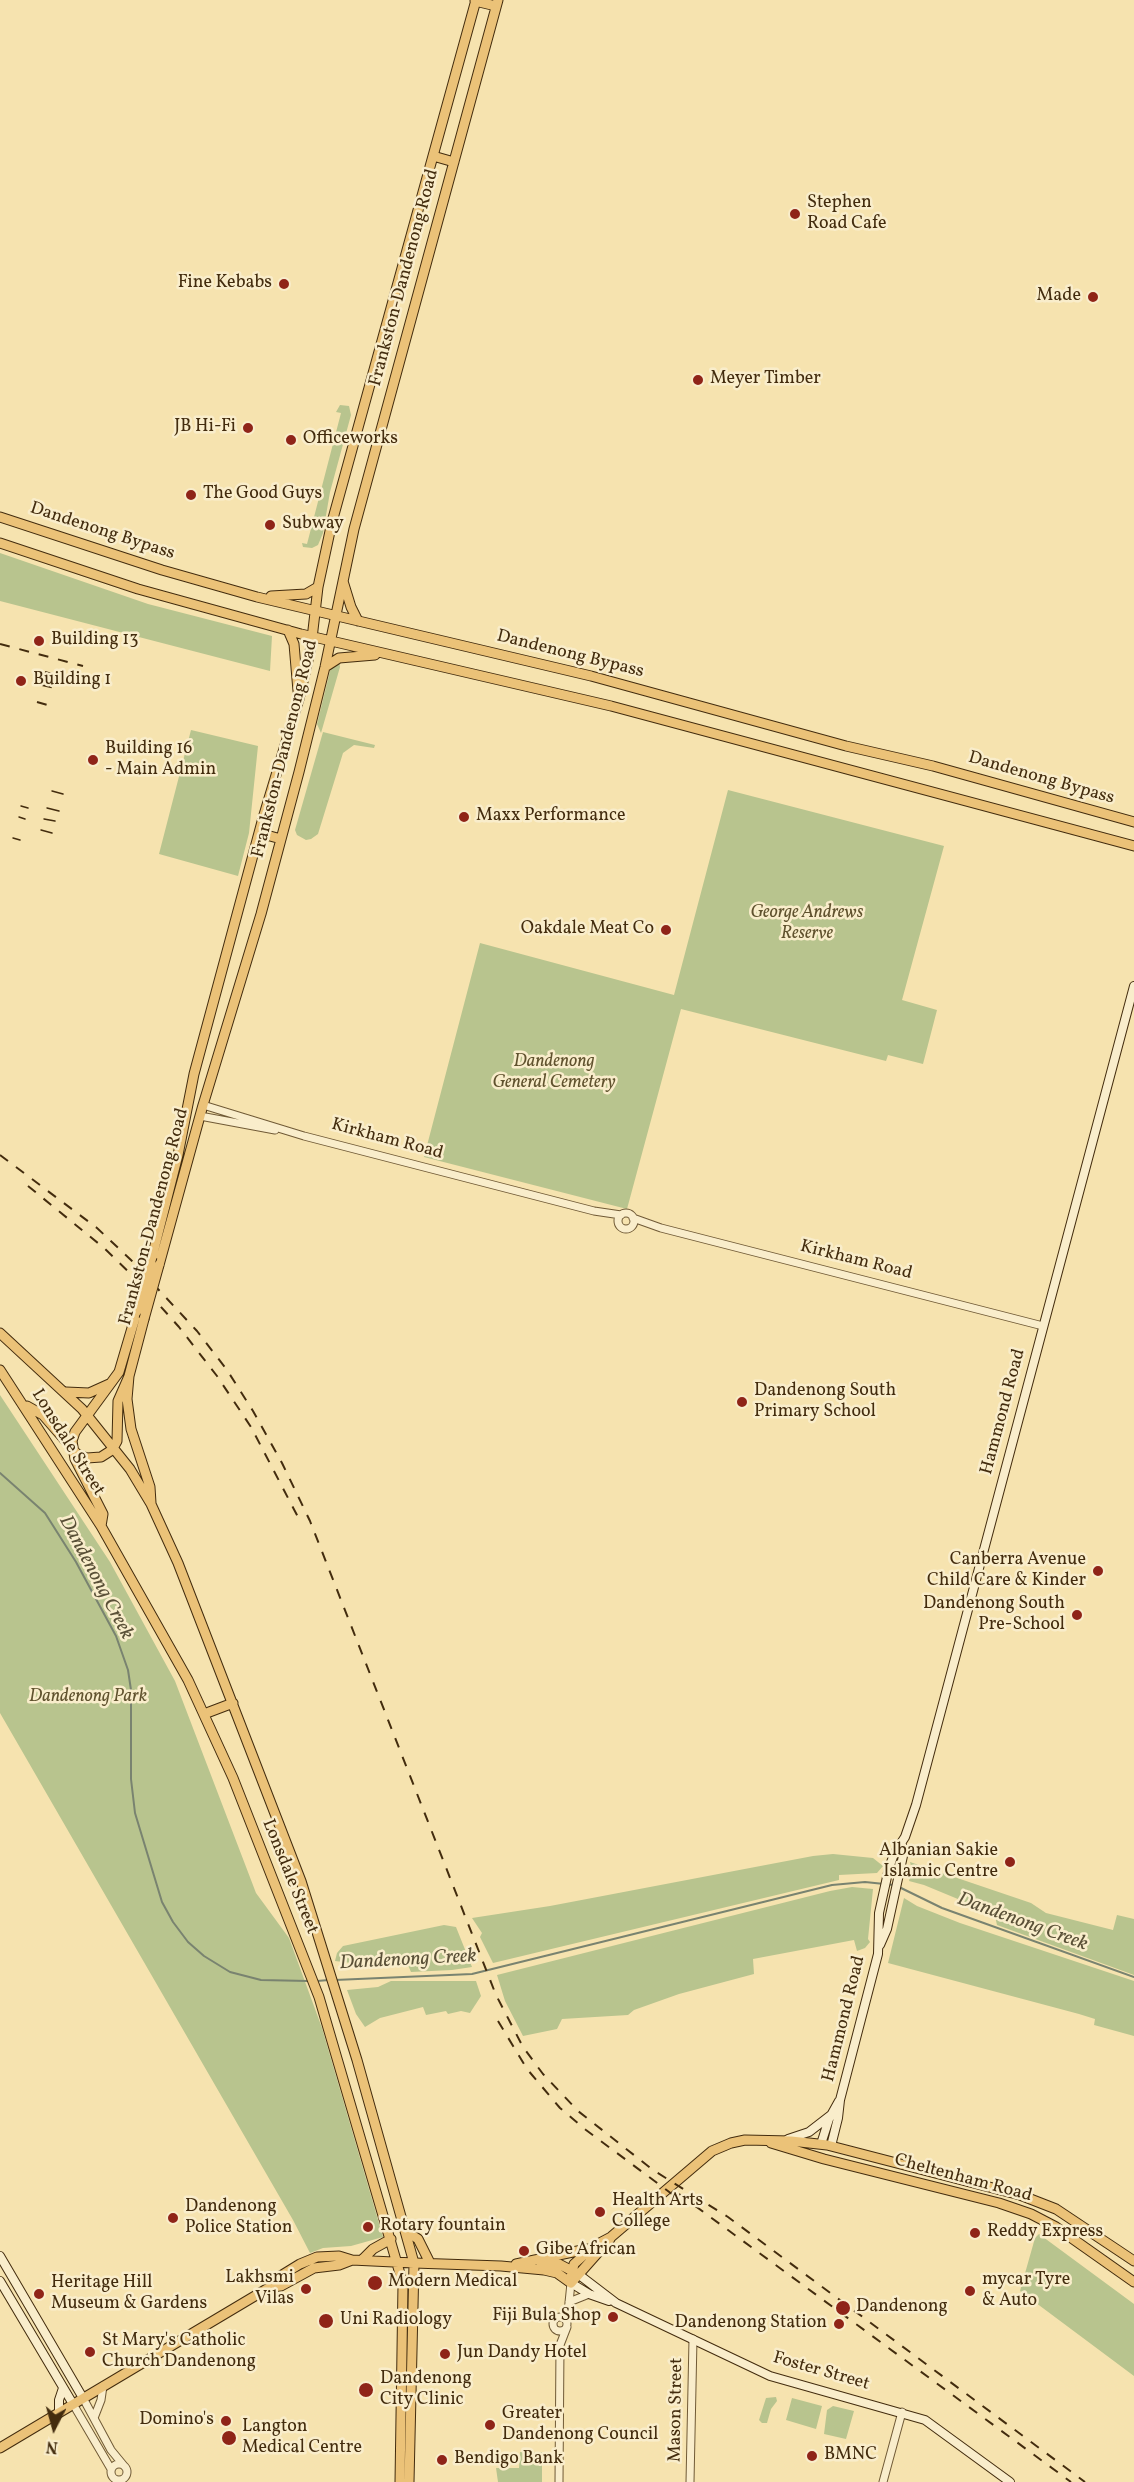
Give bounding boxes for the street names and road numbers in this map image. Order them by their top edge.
street label: Frankston-Dandenong Road [366,167,444,389]
street label: Dandenong Bypass [27,498,177,566]
street label: Dandenong Bypass [494,626,646,684]
street label: Frankston-Dandenong Road [248,638,324,860]
street label: Dandenong Bypass [965,748,1117,810]
street label: Frankston-Dandenong Road [116,1106,194,1328]
street label: Kirkham Road [329,1115,445,1165]
street label: Kirkham Road [798,1237,914,1285]
street label: Hammond Road [977,1347,1031,1477]
street label: Lonsdale Street [26,1386,108,1500]
street label: Lonsdale Street [256,1816,322,1938]
street label: Hammond Road [819,1954,871,2084]
street label: Cheltenham Road [892,2150,1034,2208]
street label: Foster Street [770,2348,872,2396]
street label: Mason Street [665,2358,689,2462]

